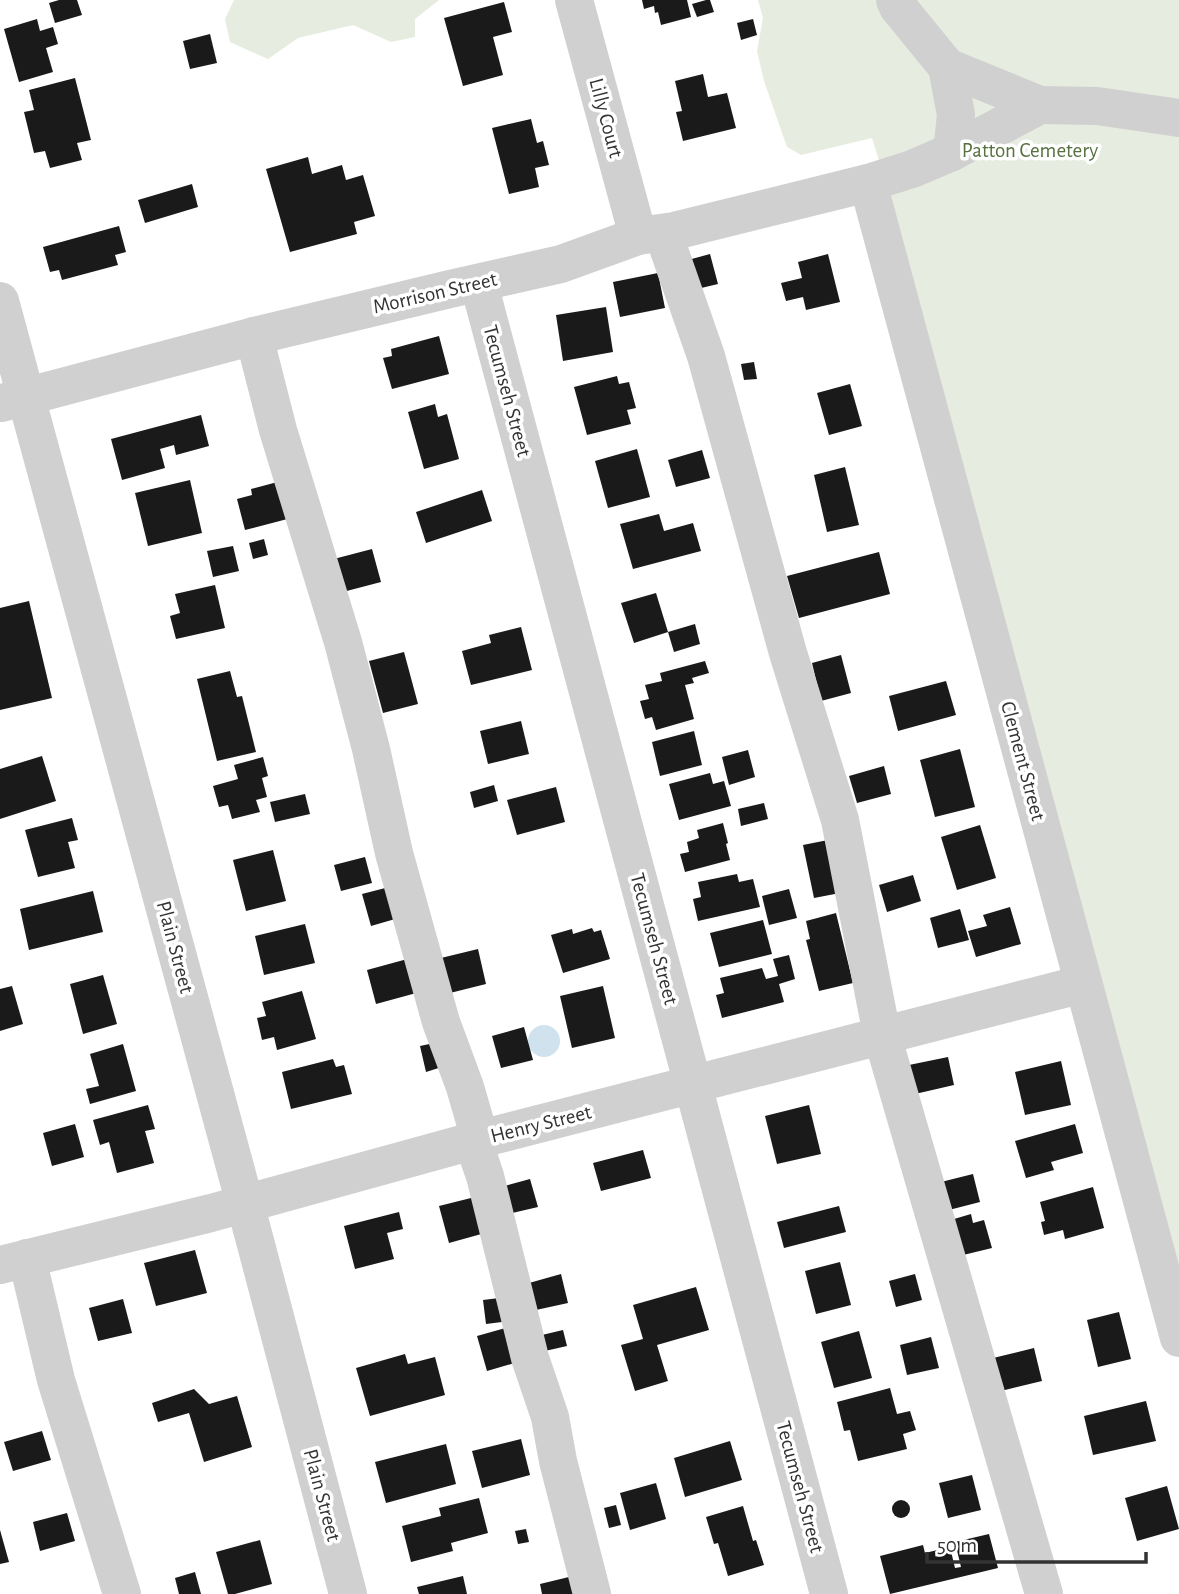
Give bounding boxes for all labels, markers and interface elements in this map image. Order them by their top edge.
street label: Lilly Court [585,76,627,160]
park label: Patton Cemetery [962,140,1098,161]
street label: Morrison Street [371,268,499,317]
street label: Tecumseh Street [479,323,535,459]
street label: Clement Street [997,699,1049,823]
street label: Tecumseh Street [626,871,682,1007]
street label: Plain Street [153,899,197,996]
street label: Henry Street [488,1101,594,1147]
street label: Tecumseh Street [772,1419,828,1555]
street label: Plain Street [300,1447,344,1544]
scale bar [927,1520,1146,1564]
text: 50 m [937,1535,977,1556]

